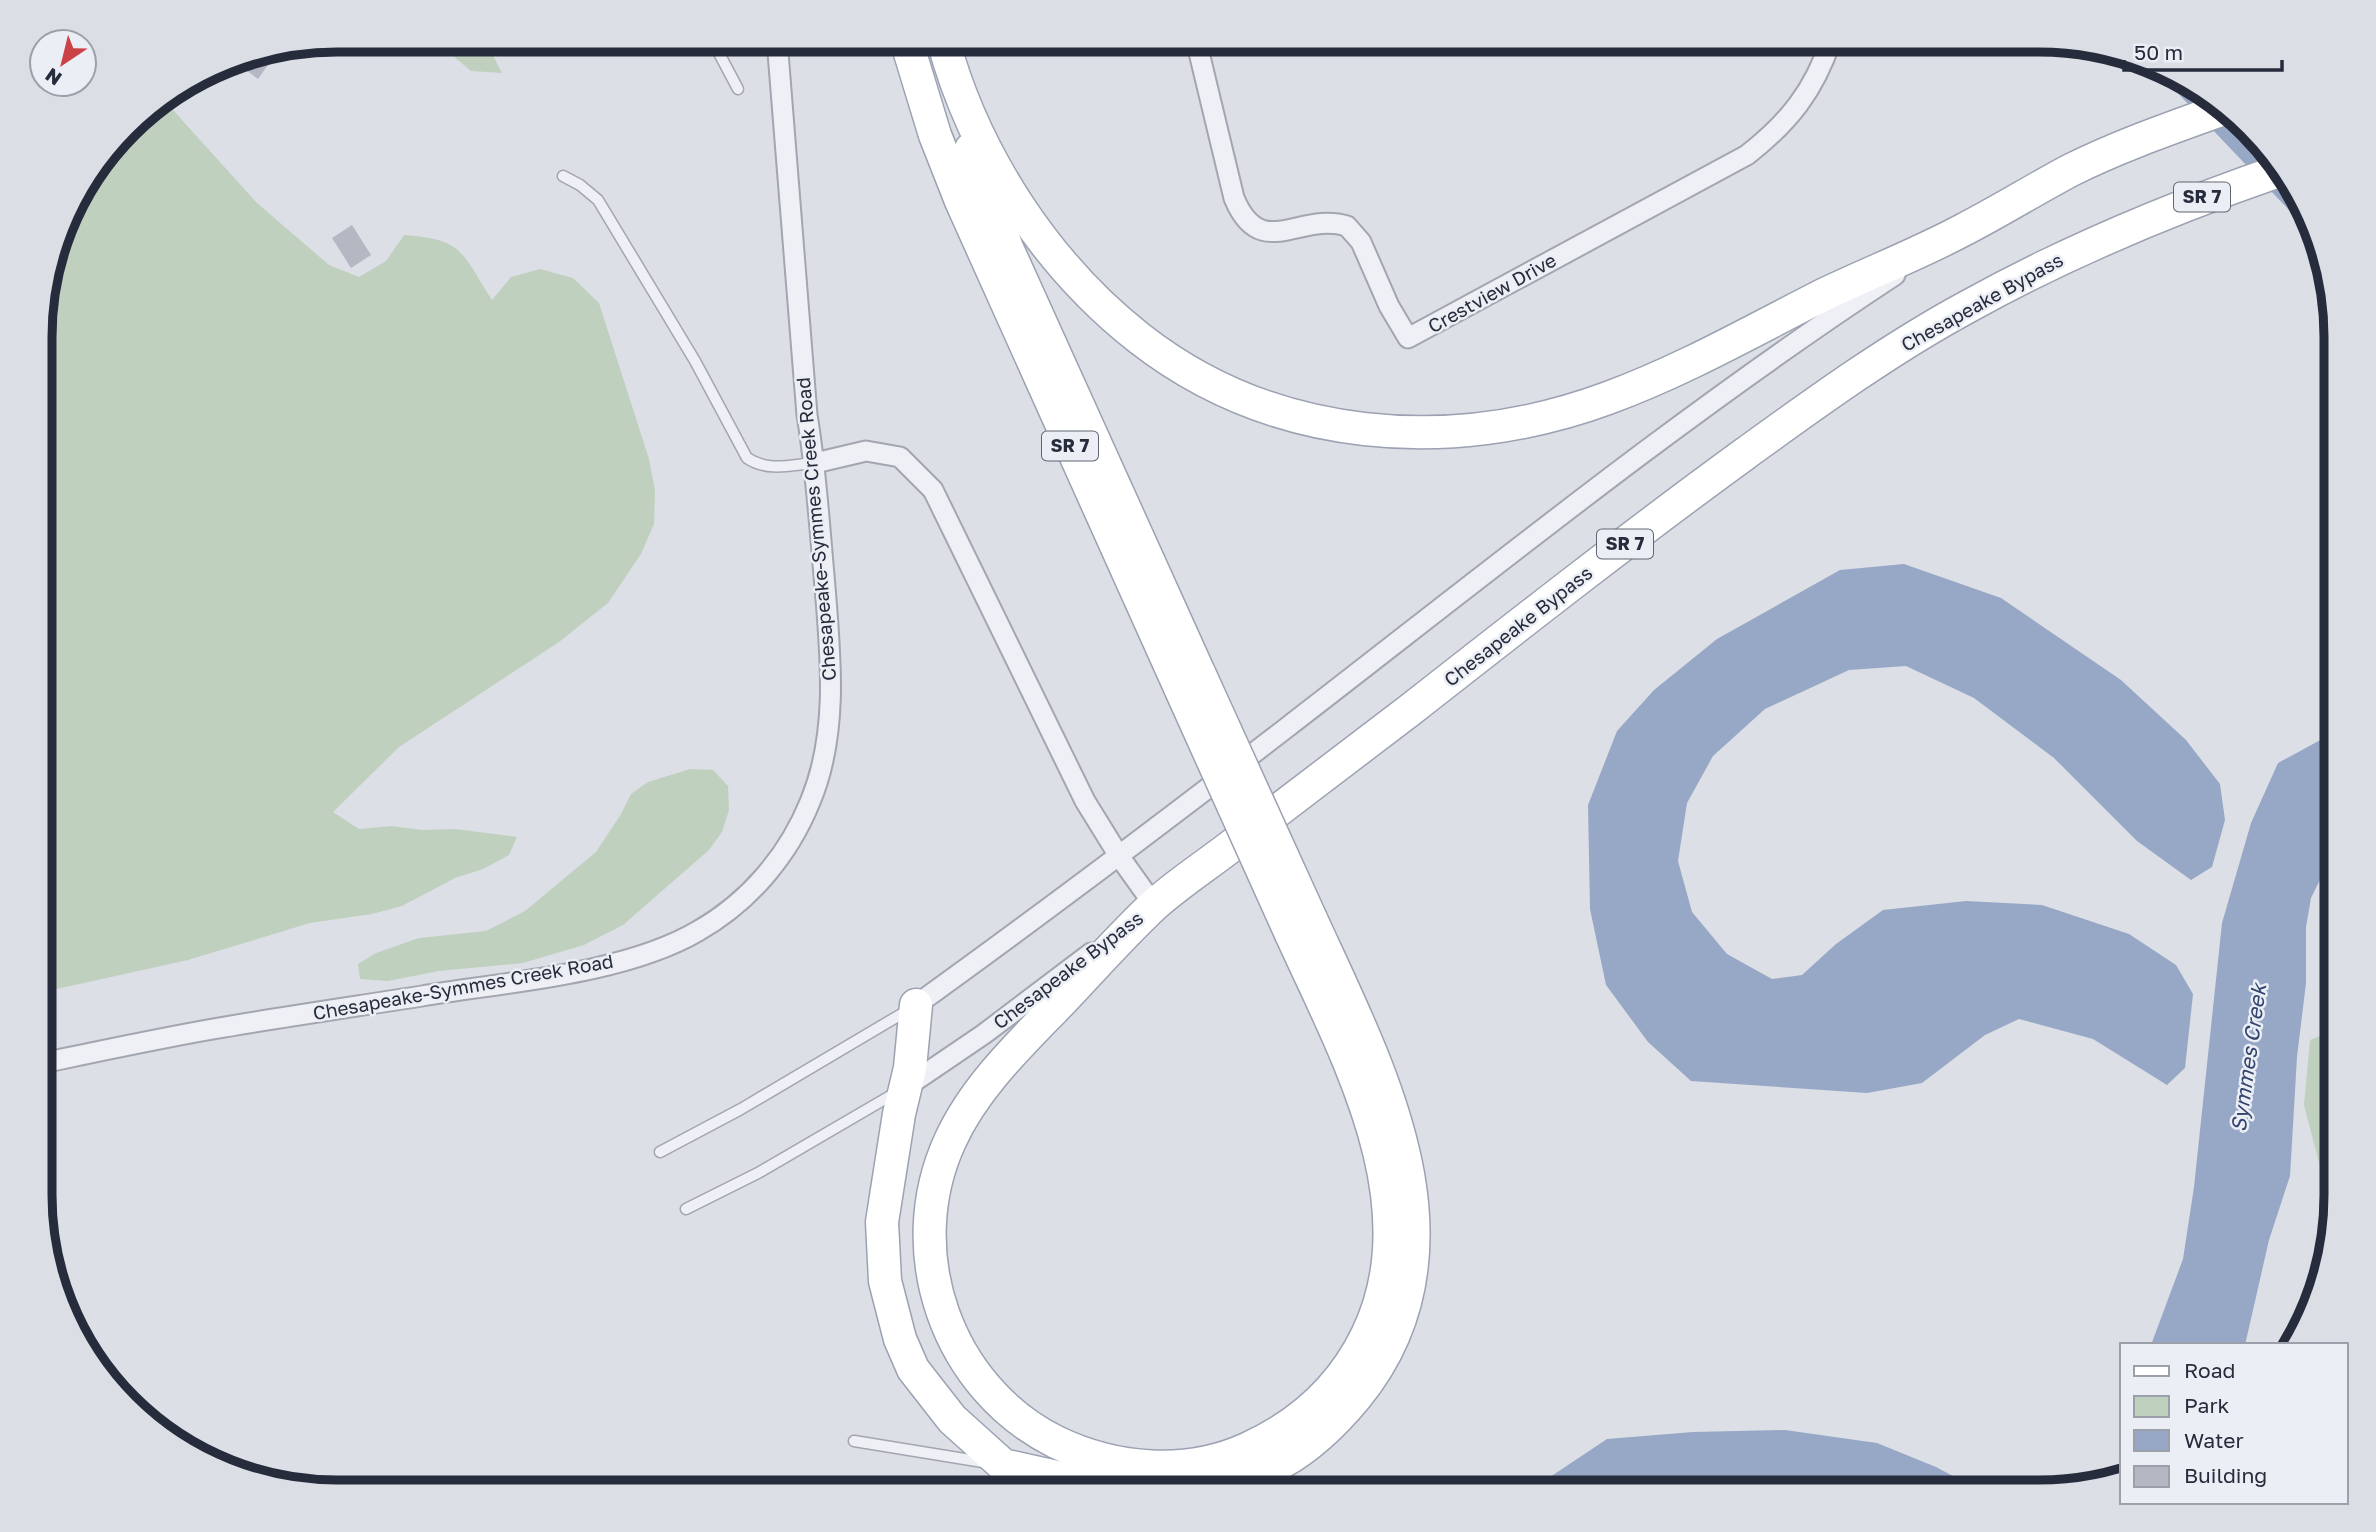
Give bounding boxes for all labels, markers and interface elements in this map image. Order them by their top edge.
north arrow [28,28,98,98]
scale bar [2124,28,2282,72]
text: 50 m [2134,39,2183,65]
text: N [40,64,65,91]
road number: SR 7 [2174,182,2230,212]
street label: Chesapeake Bypass [1897,247,2067,356]
street label: Crestview Drive [1424,248,1560,337]
street label: Chesapeake-Symmes Creek Road [791,376,840,682]
road number: SR 7 [1042,432,1098,461]
road number: SR 7 [1597,530,1653,558]
street label: Chesapeake Bypass [1439,561,1596,691]
street label: Chesapeake Bypass [988,906,1147,1033]
street label: Chesapeake-Symmes Creek Road [311,949,615,1024]
water label: Symmes Creek [2225,980,2272,1134]
legend [2120,1343,2348,1504]
text: Road [2184,1357,2235,1383]
text: Park [2184,1392,2230,1418]
text: Water [2184,1427,2244,1453]
text: Building [2184,1462,2267,1488]

